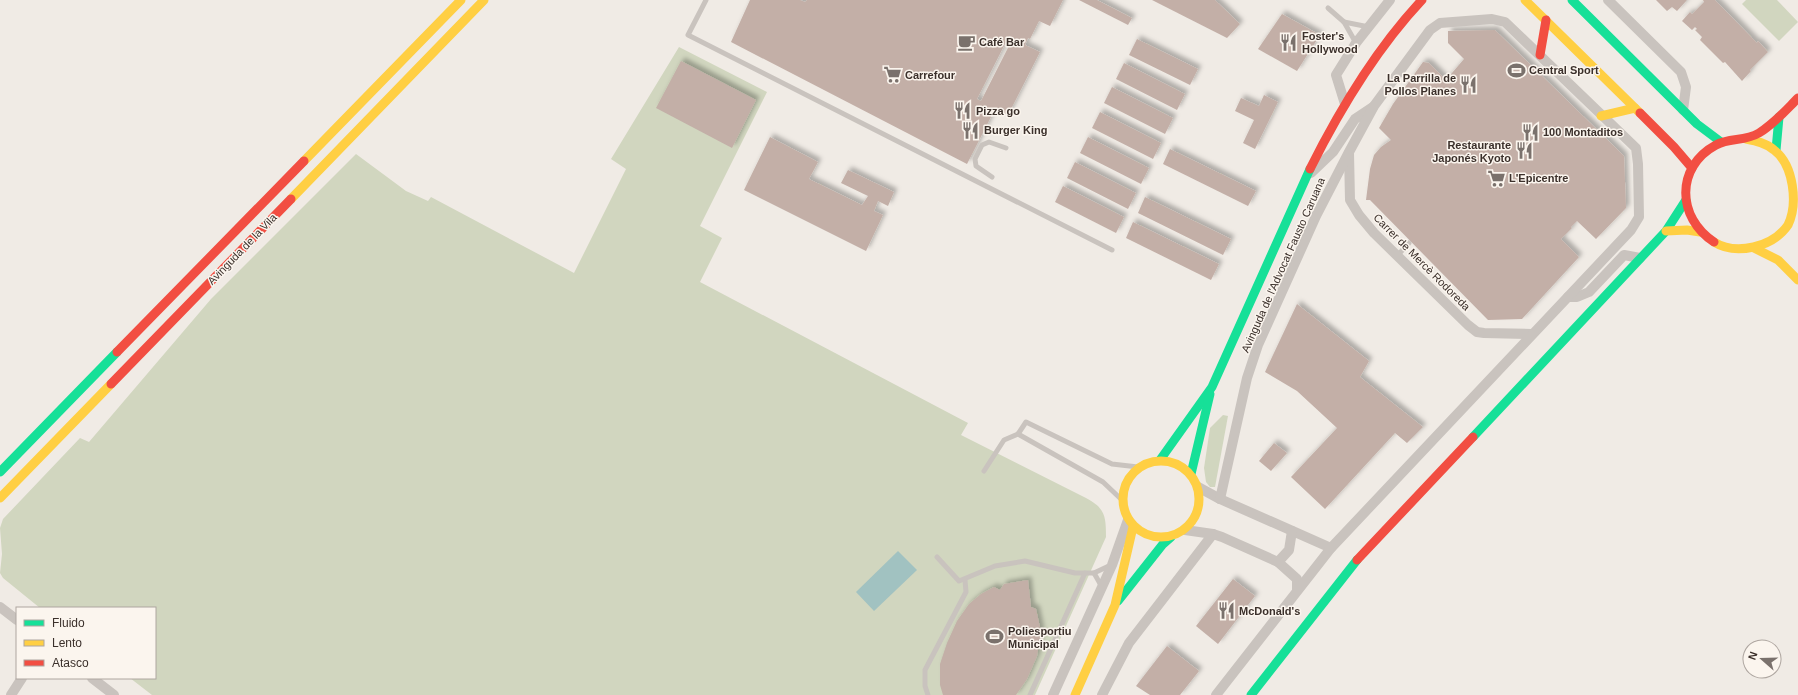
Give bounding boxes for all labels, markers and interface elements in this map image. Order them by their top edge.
place label: Foster's Hollywood [1302,30,1358,55]
cafe icon: Café Bar [956,32,976,52]
restaurant icon: Foster's Hollywood [1279,32,1299,52]
place label: Café Bar [979,36,1025,48]
sports icon: Central Sport [1506,60,1526,80]
place label: Central Sport [1529,64,1599,76]
supermarket icon: Carrefour [882,65,902,85]
place label: Carrefour [905,69,956,81]
place label: La Parrilla de Pollos Planes [1384,72,1456,97]
restaurant icon: La Parrilla de Pollos Planes [1459,74,1479,94]
restaurant icon: Pizza go [953,101,973,121]
place label: Pizza go [976,105,1020,117]
restaurant icon: Burger King [961,120,981,140]
restaurant icon: 100 Montaditos [1520,122,1540,142]
place label: Burger King [984,124,1048,136]
place label: 100 Montaditos [1543,126,1623,138]
place label: Restaurante Japonés Kyoto [1432,139,1511,164]
restaurant icon: Restaurante Japonés Kyoto [1514,141,1534,161]
supermarket icon: L'Epicentre [1486,168,1506,188]
place label: L'Epicentre [1509,172,1568,184]
street label: Avinguda de l'Advocat Fausto Caruana [1239,175,1328,354]
street label: Avinguda de la Vila [205,210,280,287]
street label: Carrer de Mercè Rodoreda [1371,211,1473,313]
restaurant icon: McDonald's [1216,601,1236,621]
place label: McDonald's [1239,605,1300,617]
legend [16,607,156,679]
text: Fluido [52,616,85,630]
place label: Poliesportiu Municipal [1008,625,1072,650]
sports icon: Poliesportiu Municipal [985,627,1005,647]
text: Lento [52,636,82,650]
north arrow [1742,639,1782,679]
text: N [1746,650,1760,661]
text: Atasco [52,656,89,670]

